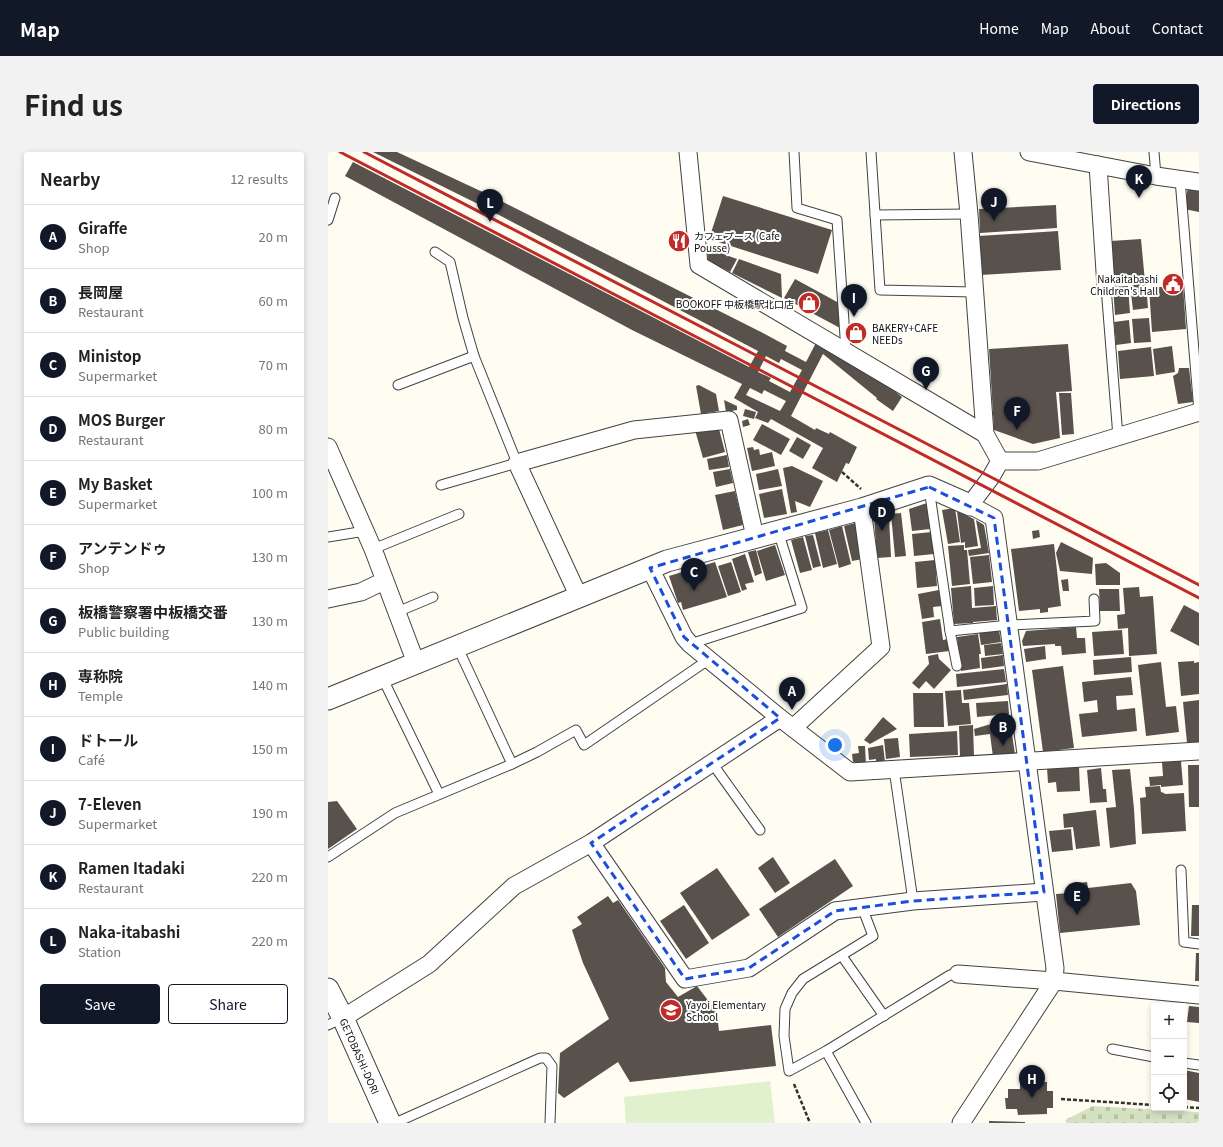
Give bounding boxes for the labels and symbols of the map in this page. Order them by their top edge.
pin: K [1126,165,1152,198]
pin: J [981,188,1007,221]
pin: L [477,189,503,222]
restaurant icon: カフェプース (Cafe Pousse) [666,228,692,254]
place label: カフェプース (Cafe Pousse) [694,228,780,255]
place label: Nakaitabashi Children's Hall [1090,271,1158,298]
public building icon: Nakaitabashi Children's Hall [1160,271,1186,297]
pin: I [841,284,867,317]
shop icon: BOOKOFF 中板橋駅北口店 [796,290,822,316]
place label: BOOKOFF 中板橋駅北口店 [676,296,794,311]
shop icon: BAKERY+CAFE NEEDs [843,320,869,346]
place label: BAKERY+CAFE NEEDs [872,320,938,347]
pin: G [913,357,939,390]
pin: F [1004,397,1030,430]
pin: D [869,498,895,531]
pin: C [681,558,707,591]
pin: A [779,677,805,710]
pin: B [990,713,1016,746]
your location [825,735,845,755]
pin: E [1064,882,1090,915]
school or university icon: Yayoi Elementary School [658,997,684,1023]
place label: Yayoi Elementary School [685,997,767,1024]
street label: GETOBASHI-DORI [337,1016,383,1096]
pin: H [1019,1065,1045,1098]

